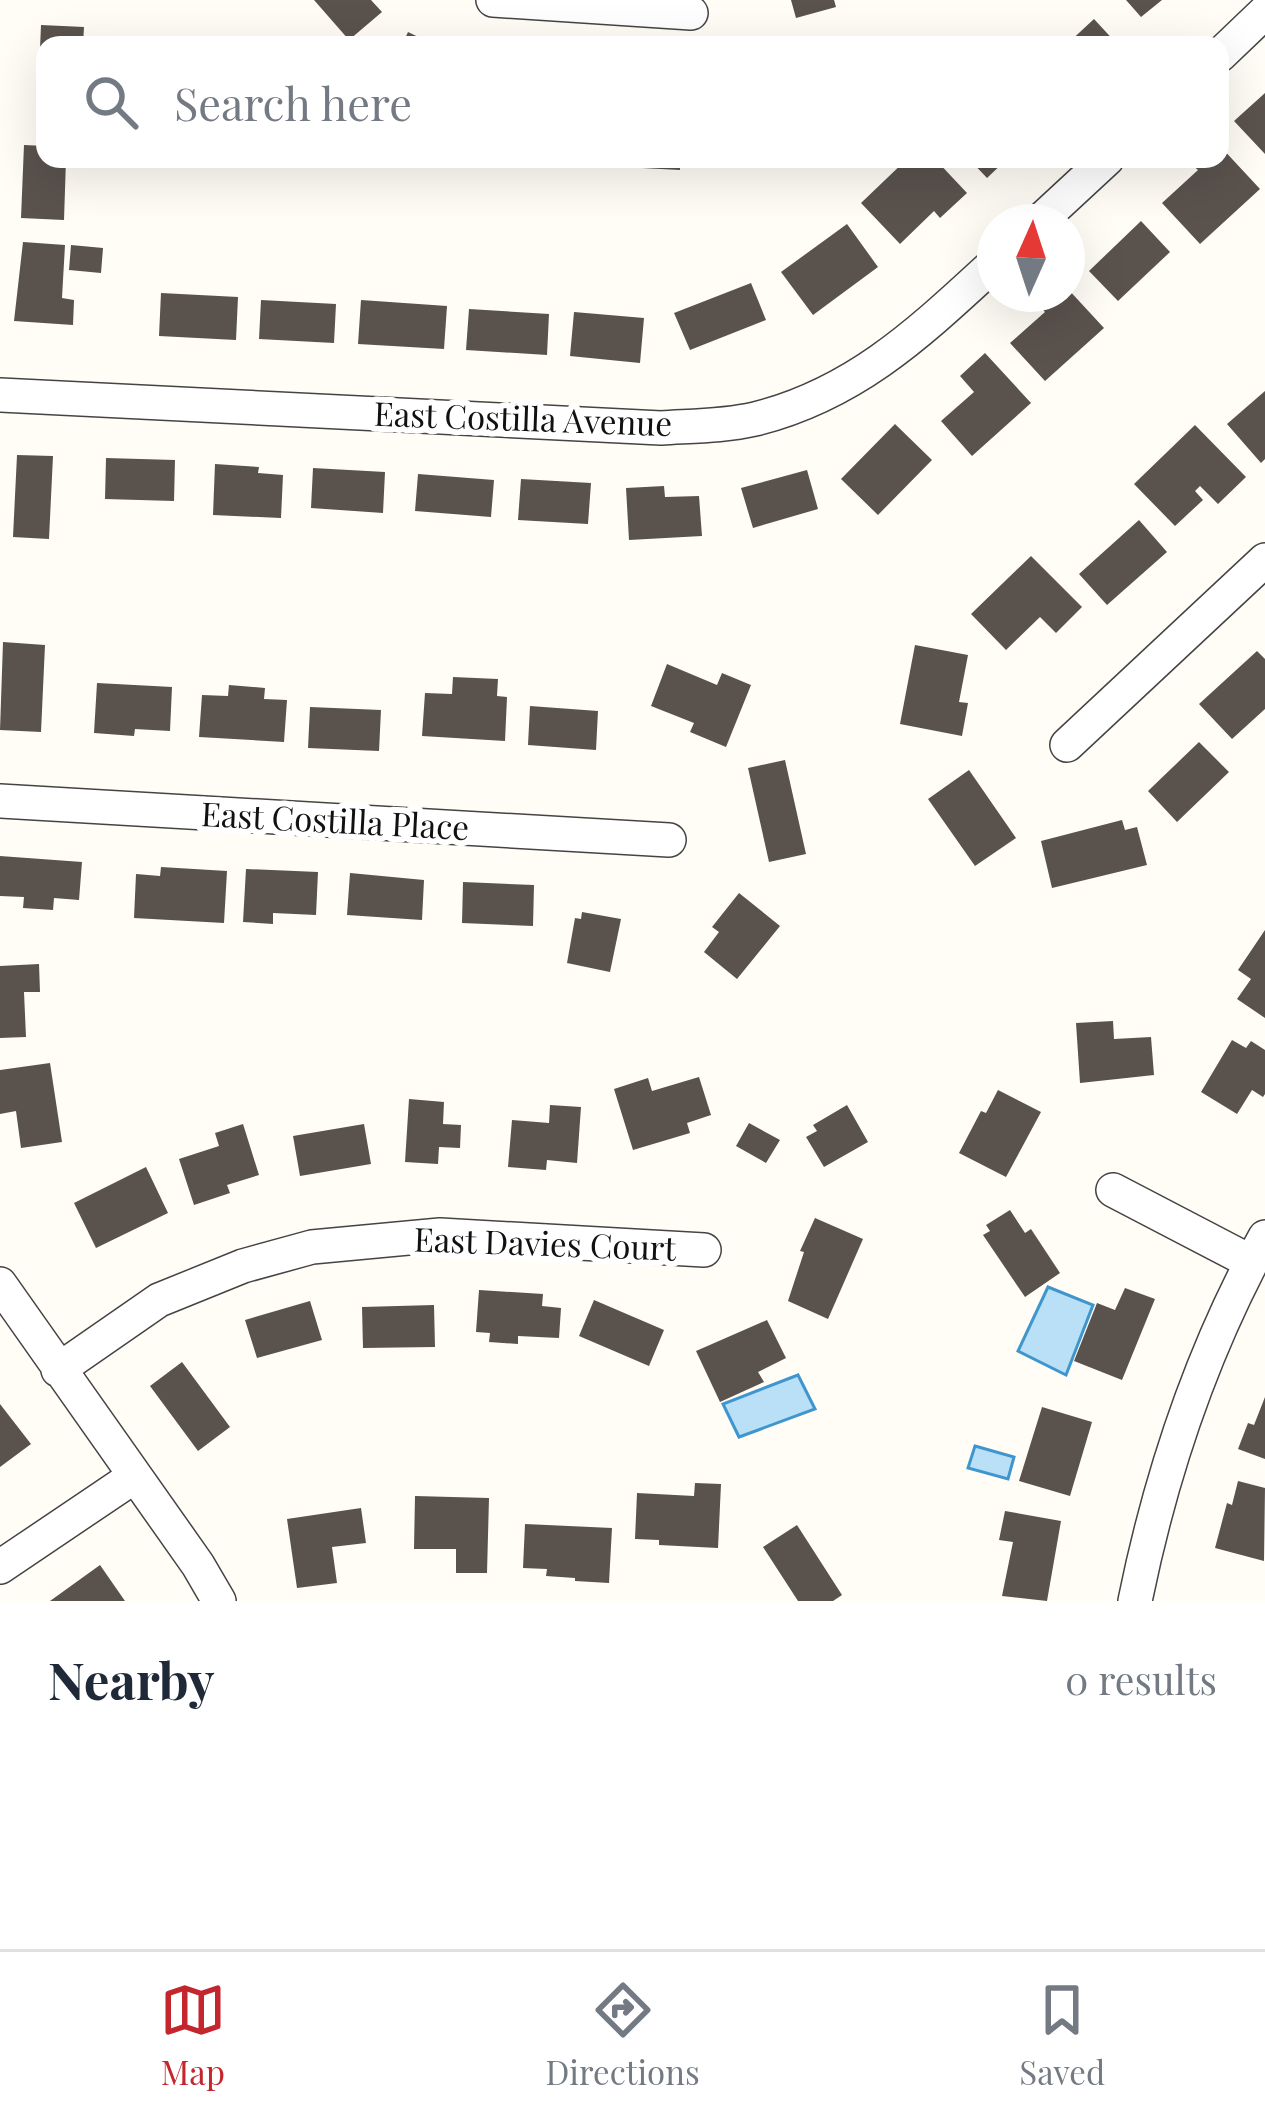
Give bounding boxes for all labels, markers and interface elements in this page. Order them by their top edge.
search box [36,36,1229,168]
icon: search [78,69,144,135]
text: Search here [174,72,412,132]
north arrow [977,204,1085,312]
street label: East Costilla Avenue [373,390,673,444]
street label: East Costilla Place [200,790,470,848]
street label: East Davies Court [413,1215,678,1269]
text: Nearby [48,1645,214,1713]
text: 0 results [1065,1653,1217,1705]
tab: Map [160,1977,226,2093]
tab: Directions [545,1977,700,2093]
tab: Saved [1019,1977,1105,2093]

